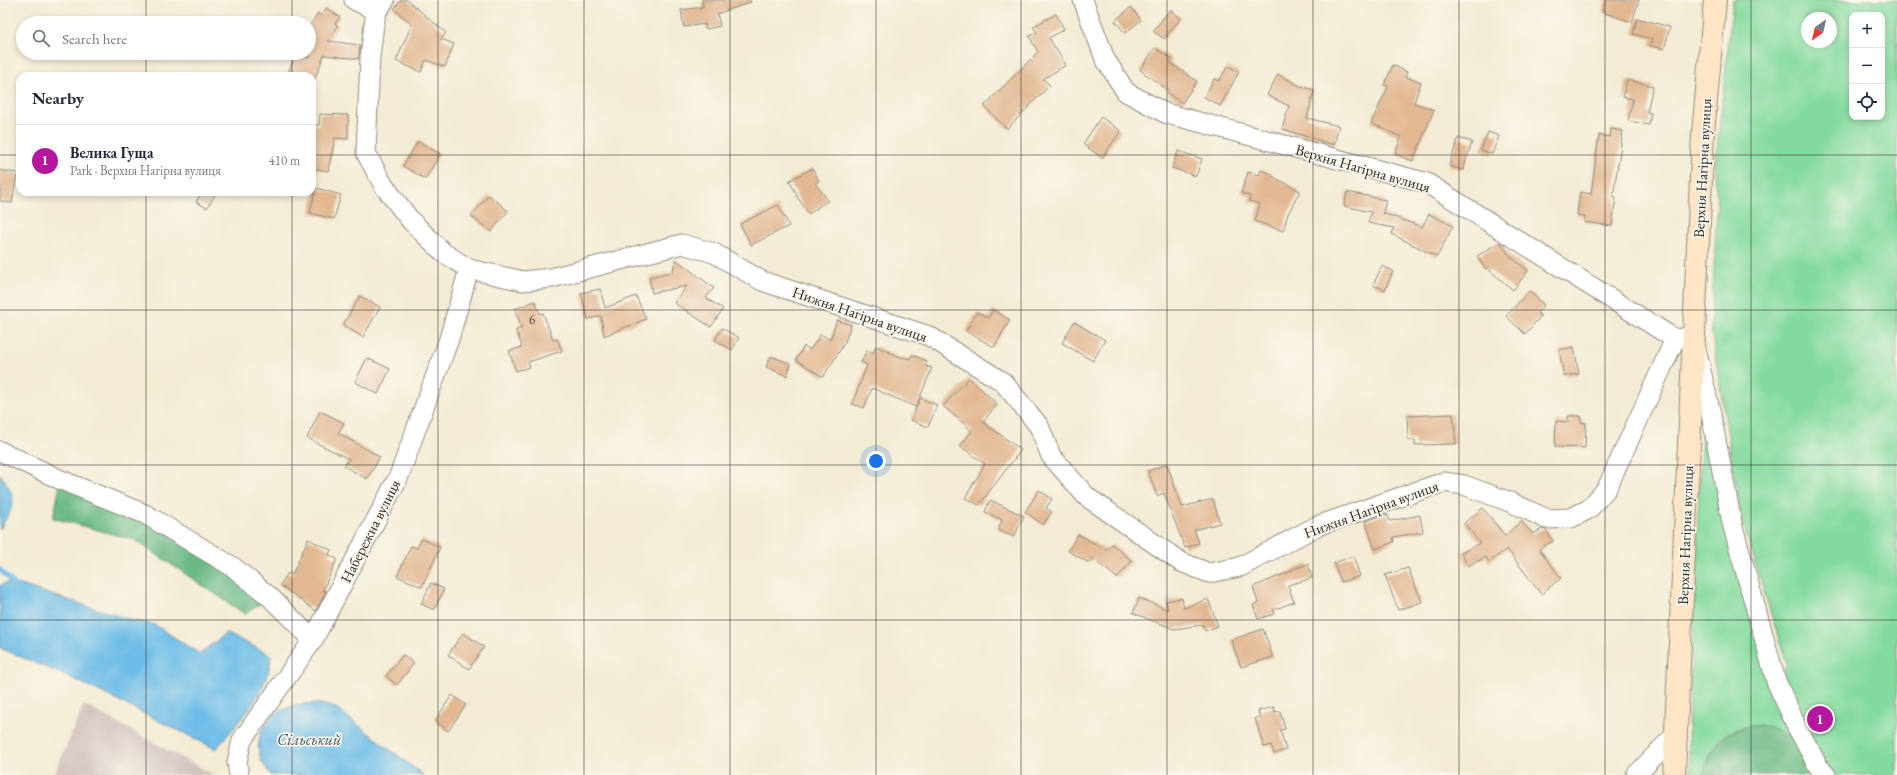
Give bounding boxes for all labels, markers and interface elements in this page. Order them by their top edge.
north arrow [1801,12,1837,48]
map controls [1849,12,1885,120]
button: + [1849,12,1885,48]
search box [16,16,316,60]
icon: search [30,27,52,49]
text: Search here [62,29,127,48]
button: − [1849,48,1885,84]
button: locate [1849,84,1885,120]
text: Nearby [32,87,84,109]
street label: Верхня Нагірна вулиця [1689,98,1715,238]
street label: Верхня Нагірна вулиця [1293,140,1433,196]
text: Велика Гуща [70,143,154,162]
text: 1 [42,152,48,169]
text: 410 m [269,152,300,169]
text: Park · Верхня Нагірна вулиця [70,162,221,179]
street label: Нижня Нагірна вулиця [790,282,930,346]
house number: 6 [529,311,535,328]
your location [866,451,886,471]
street label: Верхня Нагірна вулиця [1673,465,1697,605]
street label: Набережна вулиця [336,476,404,586]
street label: Нижня Нагірна вулиця [1301,476,1441,542]
pin: 1 [1807,704,1833,734]
water label: Сільський [277,729,341,750]

